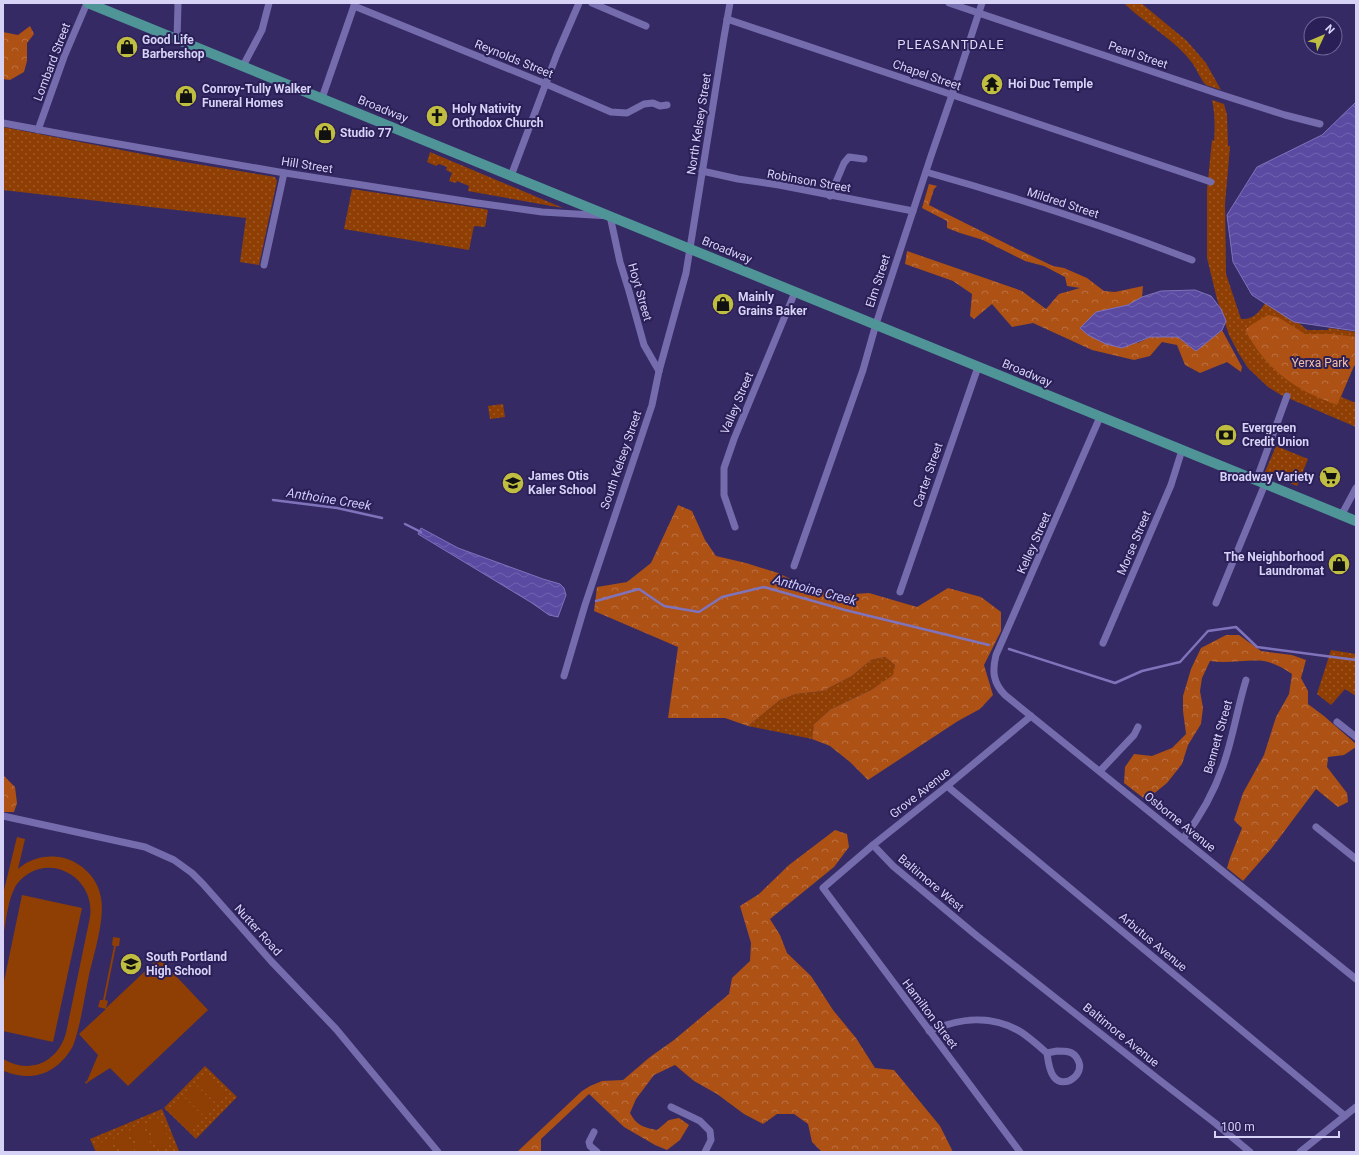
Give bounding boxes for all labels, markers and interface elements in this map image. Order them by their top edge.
north arrow [1303,16,1343,56]
street label: Lombard Street [31,21,73,103]
text: N [1322,22,1337,37]
place label: Good Life Barbershop [142,33,205,61]
shop icon: Good Life Barbershop [114,34,140,60]
street label: Reynolds Street [473,37,555,81]
district label: PLEASANTDALE [897,37,1005,52]
street label: Pearl Street [1106,38,1170,72]
street label: Chapel Street [891,57,963,93]
temple icon: Hoi Duc Temple [979,71,1005,97]
street label: North Kelsey Street [684,72,714,176]
place label: Hoi Duc Temple [1008,77,1094,91]
place label: Conroy-Tully Walker Funeral Homes [202,82,312,110]
shop icon: Conroy-Tully Walker Funeral Homes [173,83,199,109]
street label: Broadway [356,93,410,125]
place label: Holy Nativity Orthodox Church [452,102,544,130]
church icon: Holy Nativity Orthodox Church [424,103,450,129]
shop icon: Studio 77 [312,120,338,146]
place label: Studio 77 [340,126,392,140]
street label: Hill Street [280,154,334,176]
street label: Robinson Street [766,167,852,195]
street label: Mildred Street [1025,185,1101,221]
street label: Broadway [700,234,754,266]
street label: Elm Street [863,253,893,309]
street label: Hoyt Street [625,261,655,323]
place label: Mainly Grains Baker [738,290,808,318]
shop icon: Mainly Grains Baker [710,291,736,317]
street label: Broadway [1000,356,1054,390]
park label: Yerxa Park [1292,356,1349,370]
street label: Valley Street [718,370,756,436]
street label: South Kelsey Street [598,409,644,511]
place label: Evergreen Credit Union [1242,421,1309,449]
bank icon: Evergreen Credit Union [1213,422,1239,448]
street label: Carter Street [910,441,946,509]
supermarket icon: Broadway Variety [1317,464,1343,490]
place label: James Otis Kaler School [528,469,596,497]
school or university icon: James Otis Kaler School [500,470,526,496]
place label: Broadway Variety [1220,470,1315,484]
water label: Anthoine Creek [285,485,373,513]
street label: Morse Street [1114,509,1154,577]
street label: Kelley Street [1014,510,1054,576]
place label: The Neighborhood Laundromat [1224,550,1324,578]
shop icon: The Neighborhood Laundromat [1326,551,1352,577]
water label: Anthoine Creek [771,571,859,608]
street label: Bennett Street [1201,699,1235,775]
street label: Grove Avenue [887,765,953,821]
street label: Osborne Avenue [1142,789,1218,855]
street label: Baltimore West [895,851,967,915]
street label: Nutter Road [231,902,285,958]
street label: Arbutus Avenue [1116,910,1190,974]
place label: South Portland High School [146,950,227,978]
school or university icon: South Portland High School [118,951,144,977]
street label: Hamilton Street [899,976,961,1052]
street label: Baltimore Avenue [1080,1000,1162,1070]
scale bar [1215,1113,1339,1139]
text: 100 m [1221,1120,1255,1134]

